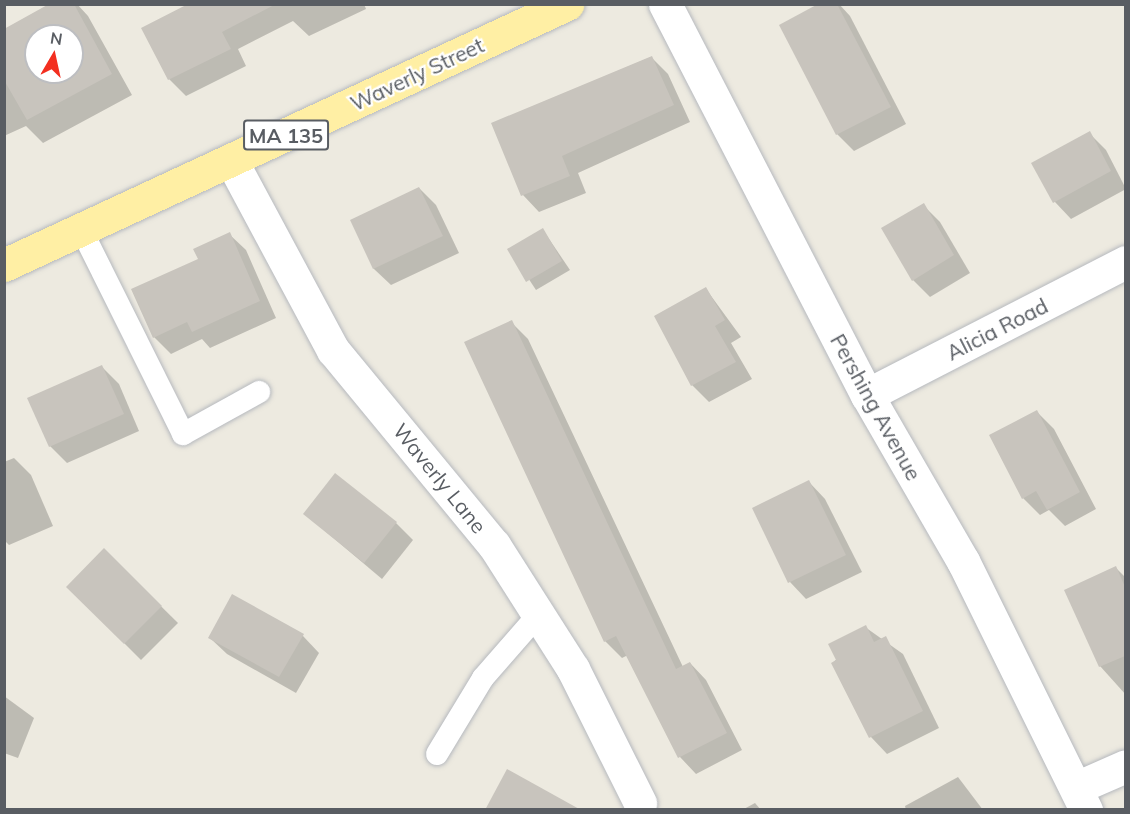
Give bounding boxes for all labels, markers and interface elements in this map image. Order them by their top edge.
north arrow [24,24,84,84]
text: N [49,27,64,49]
street label: Waverly Street [346,32,488,116]
road number: MA 135 [242,118,330,152]
street label: Alicia Road [942,293,1052,365]
street label: Pershing Avenue [825,329,927,485]
street label: Waverly Lane [388,418,492,538]

